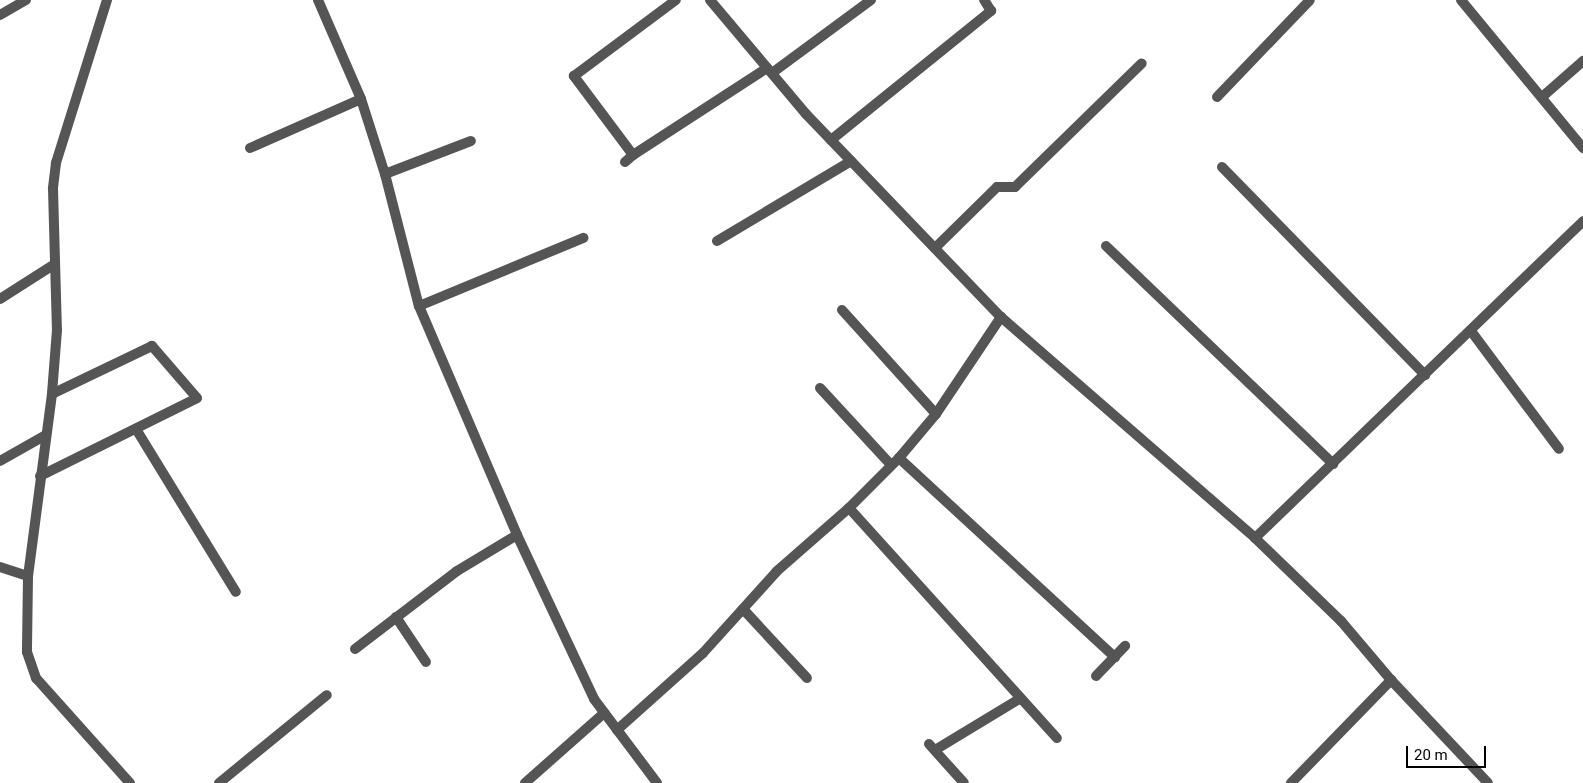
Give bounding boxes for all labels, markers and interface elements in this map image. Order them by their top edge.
scale bar [1408,736,1488,768]
text: 20 m [1414,746,1448,764]

